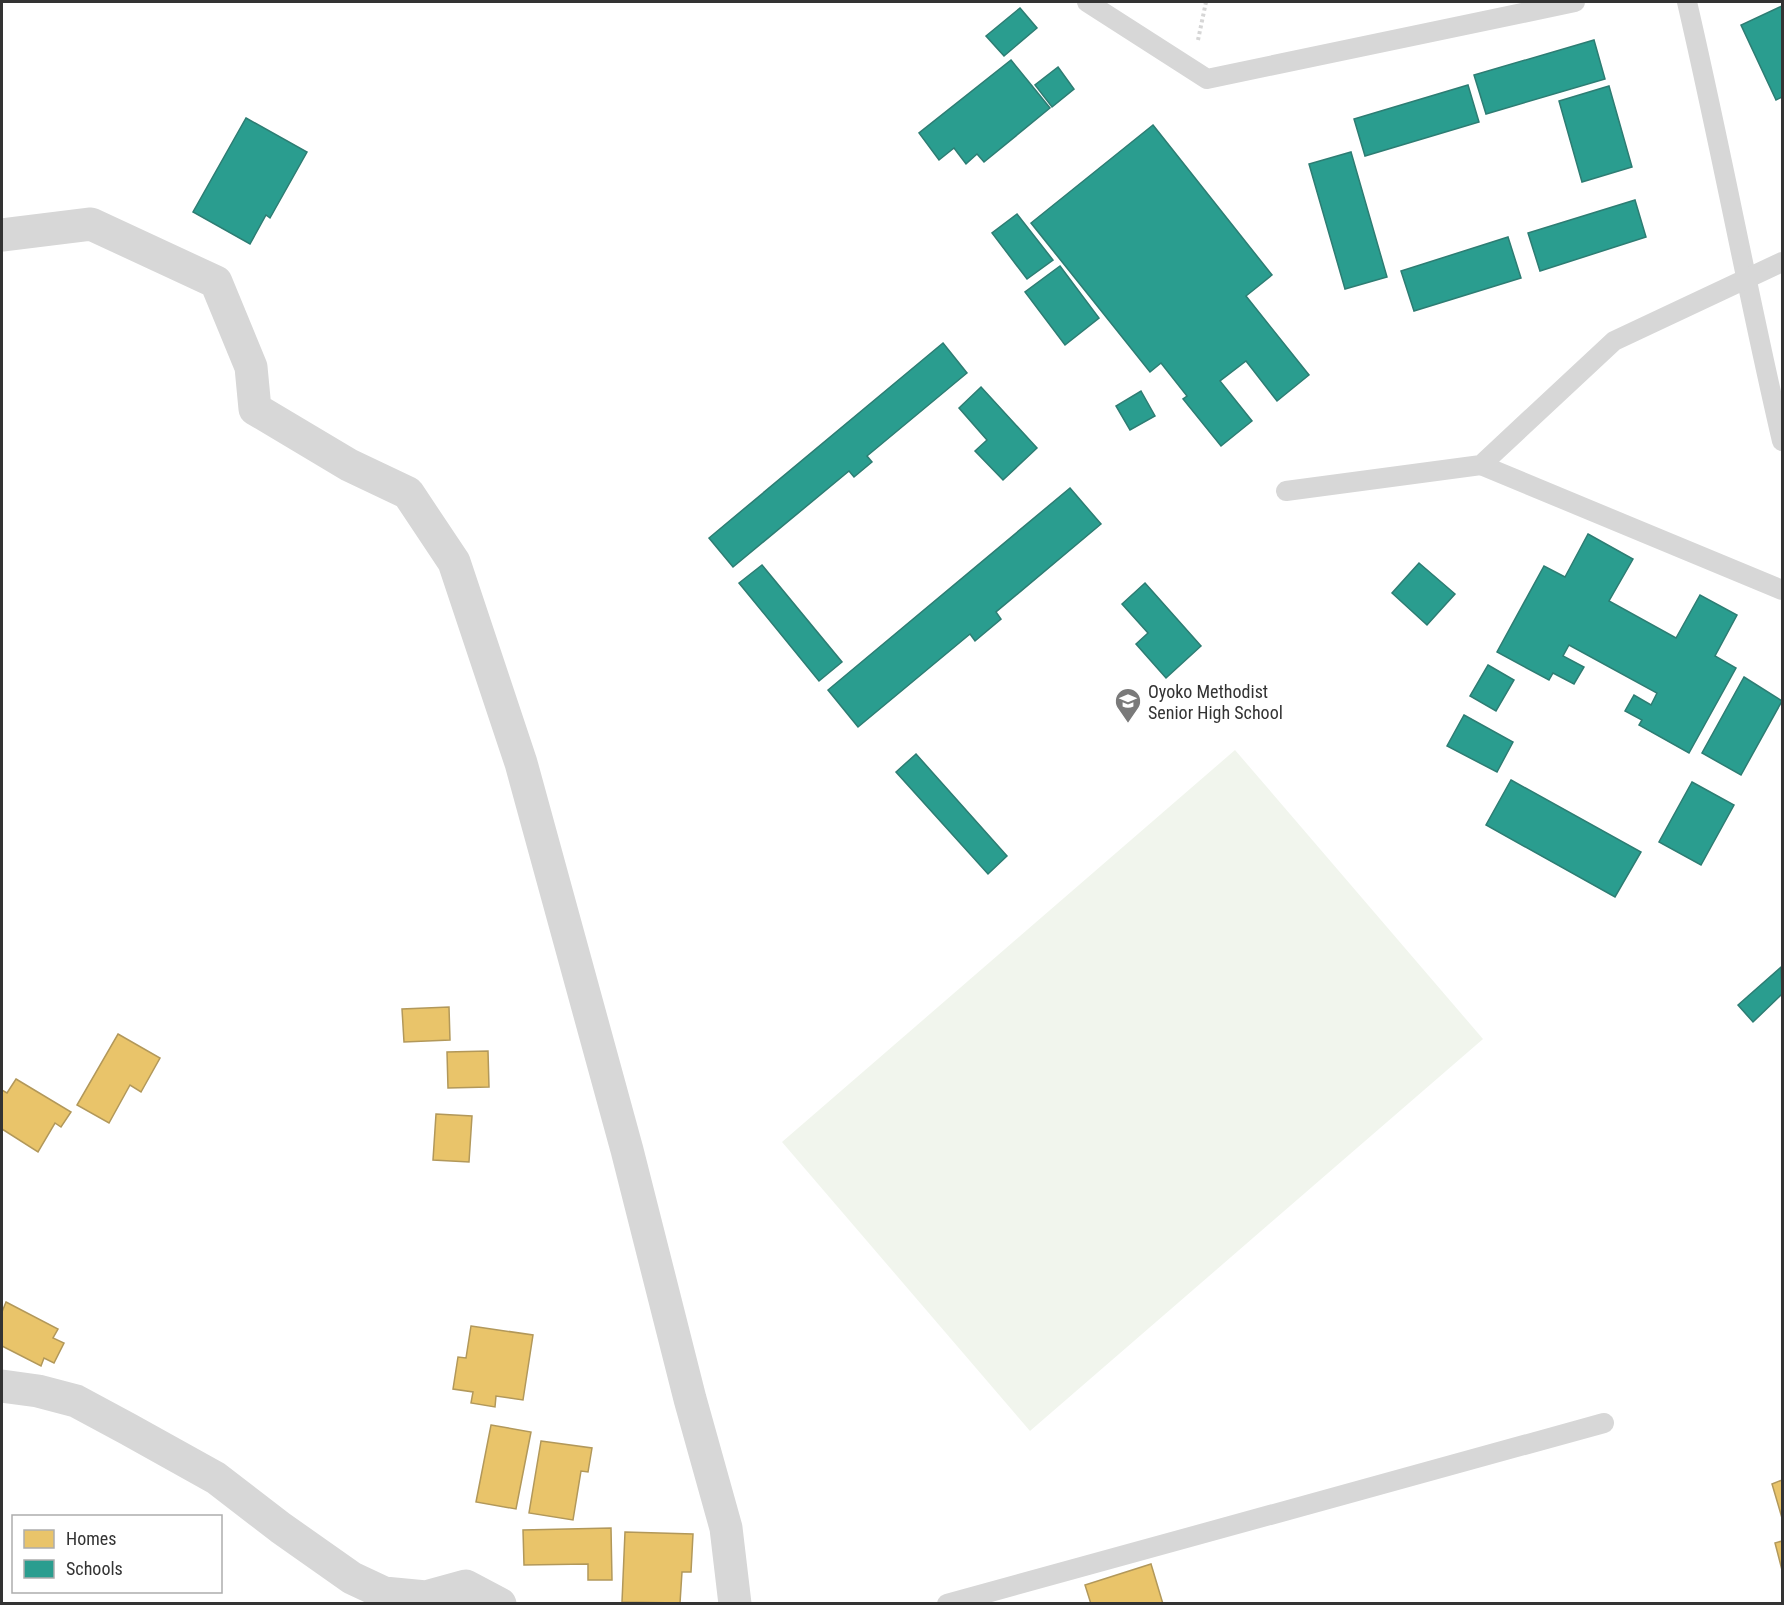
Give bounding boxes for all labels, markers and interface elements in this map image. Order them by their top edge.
place label: Oyoko Methodist Senior High School [1148,681,1283,723]
school or university icon: Oyoko Methodist Senior High School [1113,686,1143,724]
legend [12,1515,222,1593]
text: Homes [66,1528,116,1549]
text: Schools [66,1558,123,1579]

